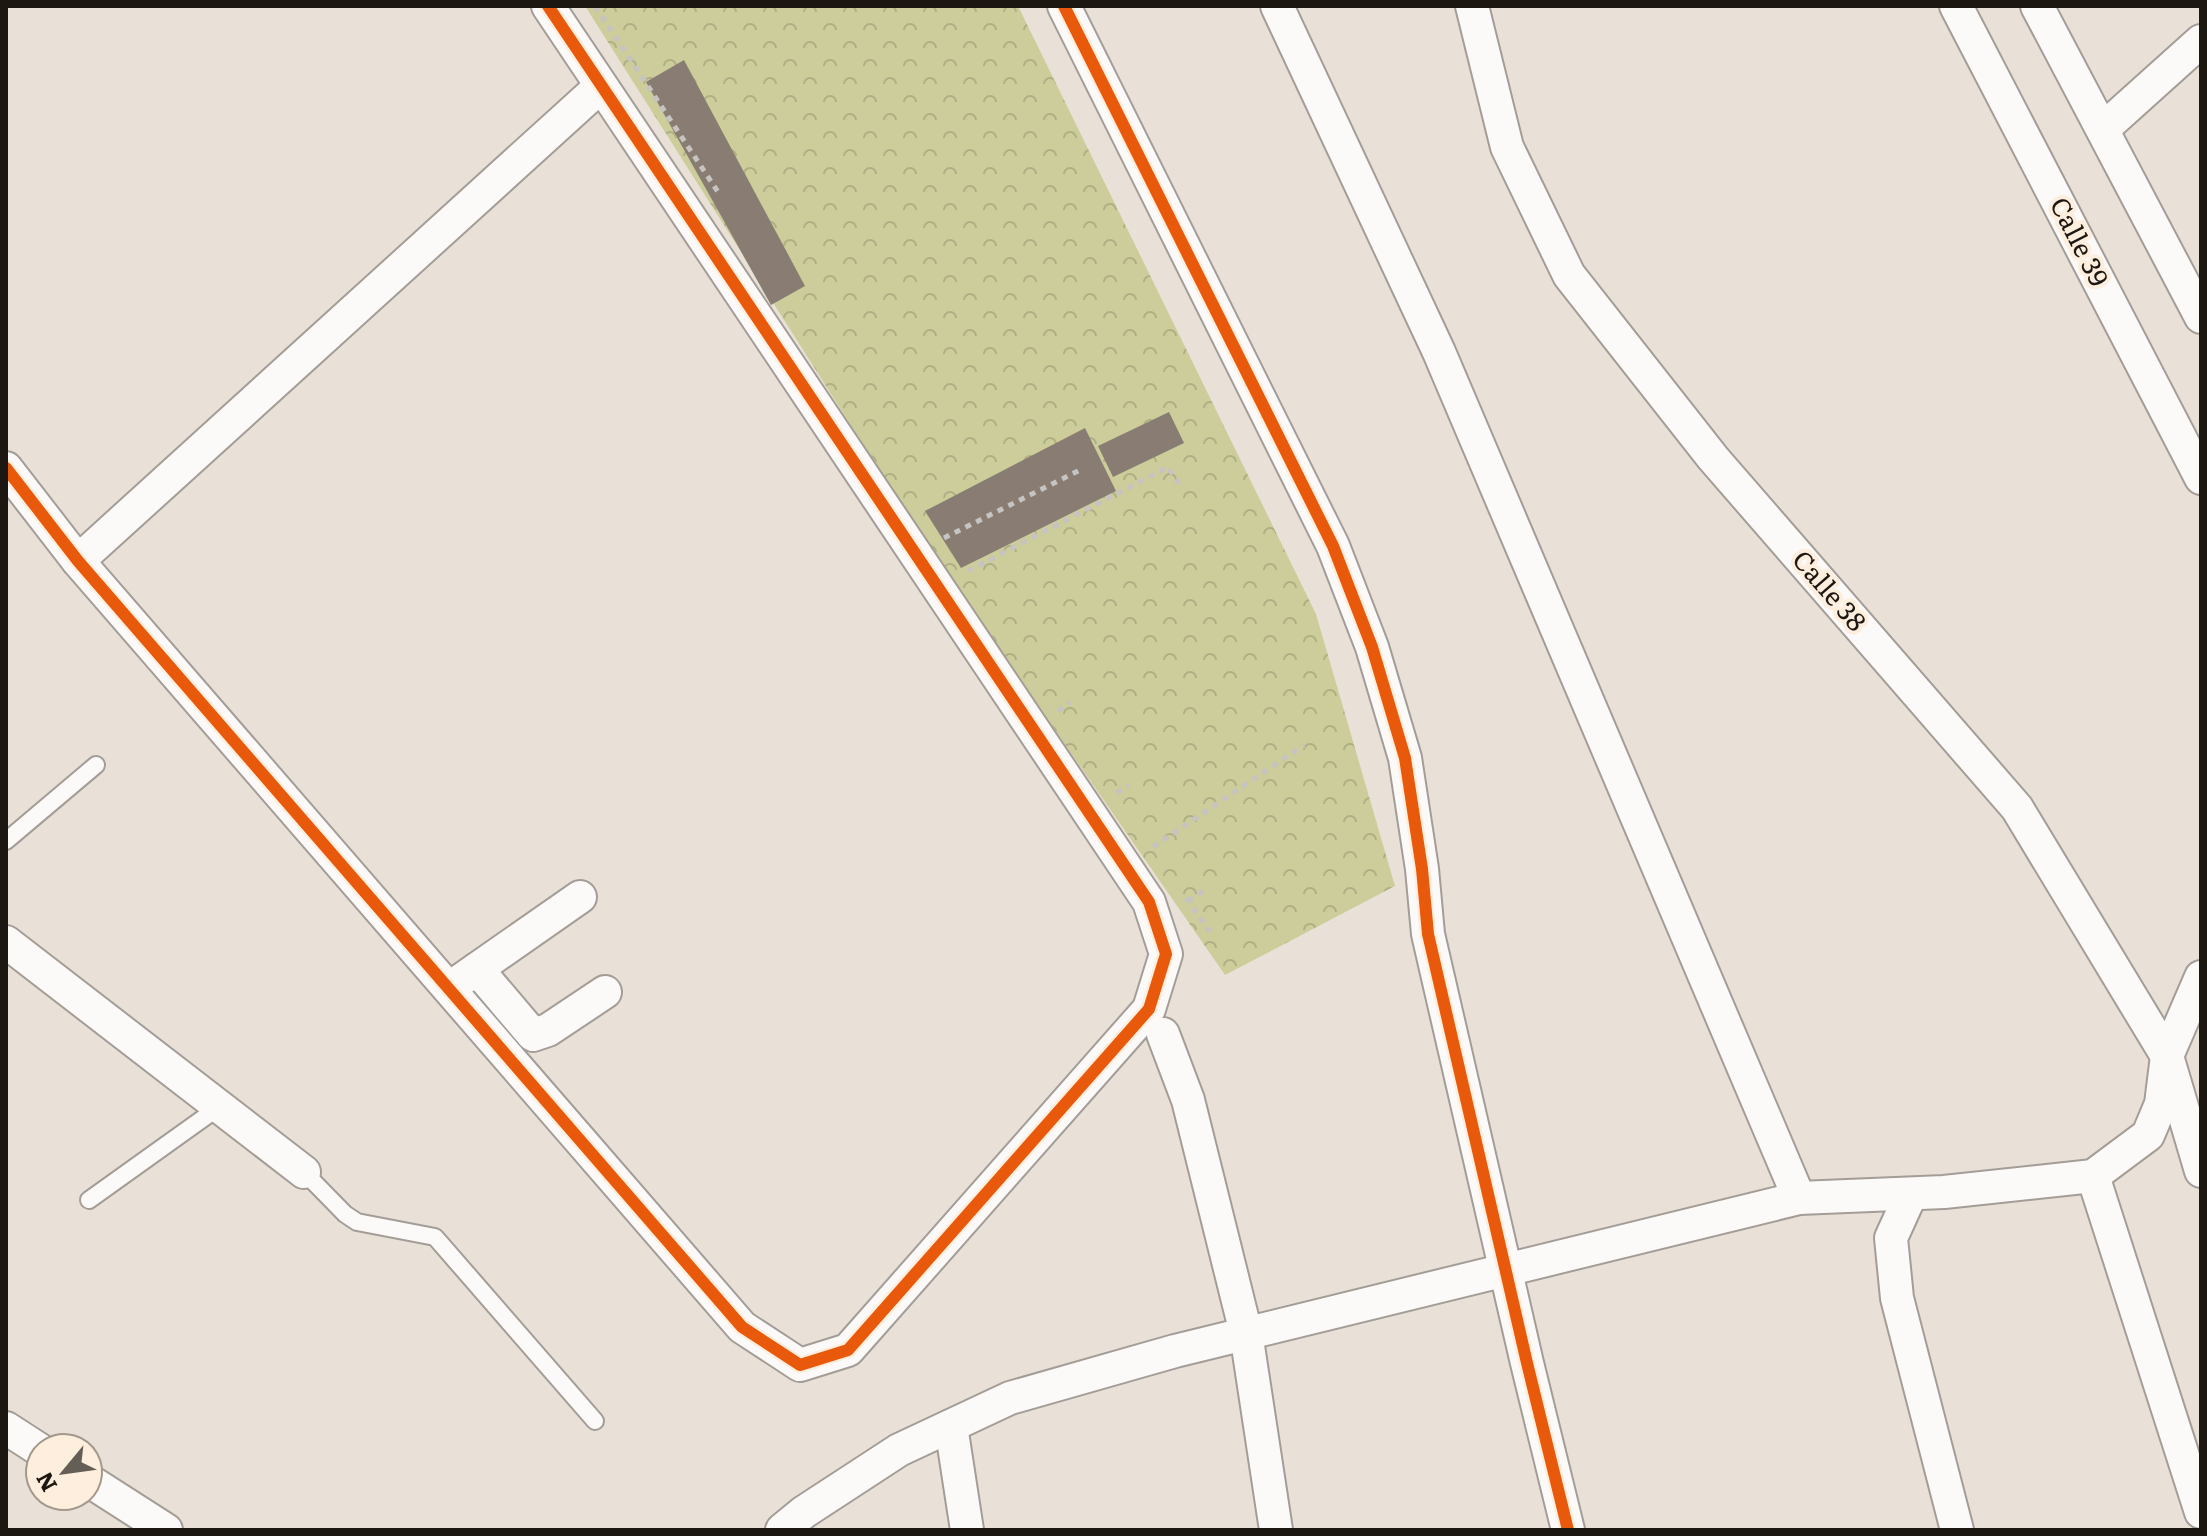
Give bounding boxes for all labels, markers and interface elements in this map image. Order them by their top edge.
street label: Calle 39 [2042,189,2120,292]
street label: Calle 38 [1785,540,1877,638]
north arrow [24,1432,104,1512]
text: N [26,1466,64,1498]

